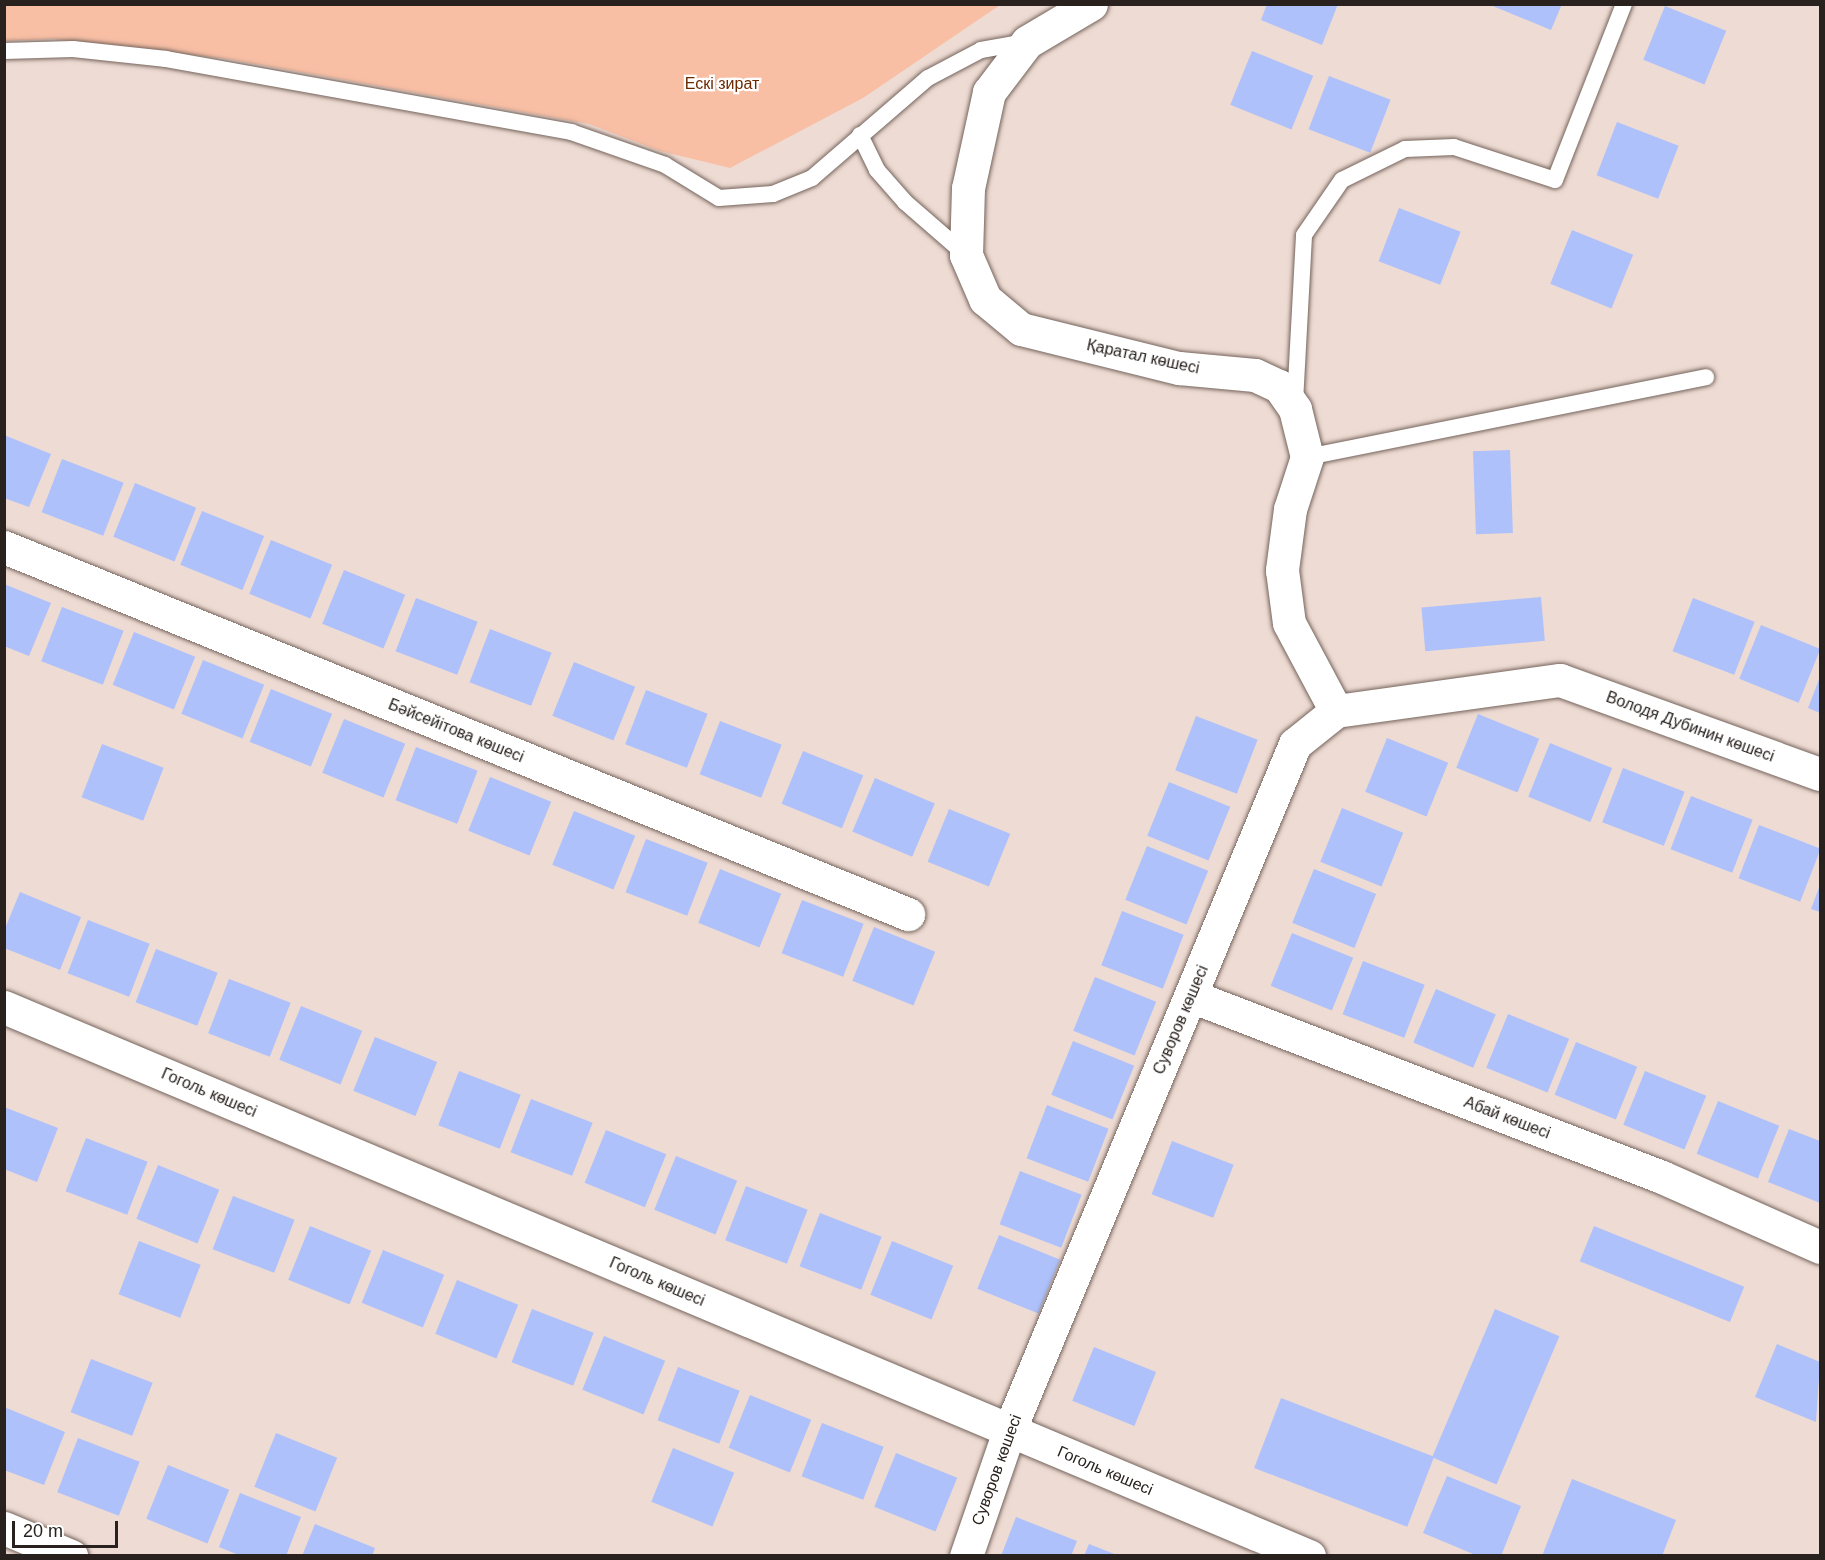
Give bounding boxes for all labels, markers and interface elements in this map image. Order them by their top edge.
park label: Ескі зират [685,74,759,94]
street label: Қаратал көшесі [1085,336,1201,378]
street label: Володя Дубинин көшесі [1603,688,1777,766]
street label: Бәйсейітова көшесі [385,695,527,767]
street label: Суворов көшесі [1149,963,1213,1077]
street label: Гоголь көшесі [158,1064,260,1122]
street label: Абай көшесі [1461,1093,1553,1143]
street label: Гоголь көшесі [606,1253,708,1311]
street label: Суворов көшесі [968,1412,1026,1528]
street label: Гоголь көшесі [1054,1442,1156,1500]
scale bar [15,1509,122,1547]
text: 20 m [23,1521,63,1541]

